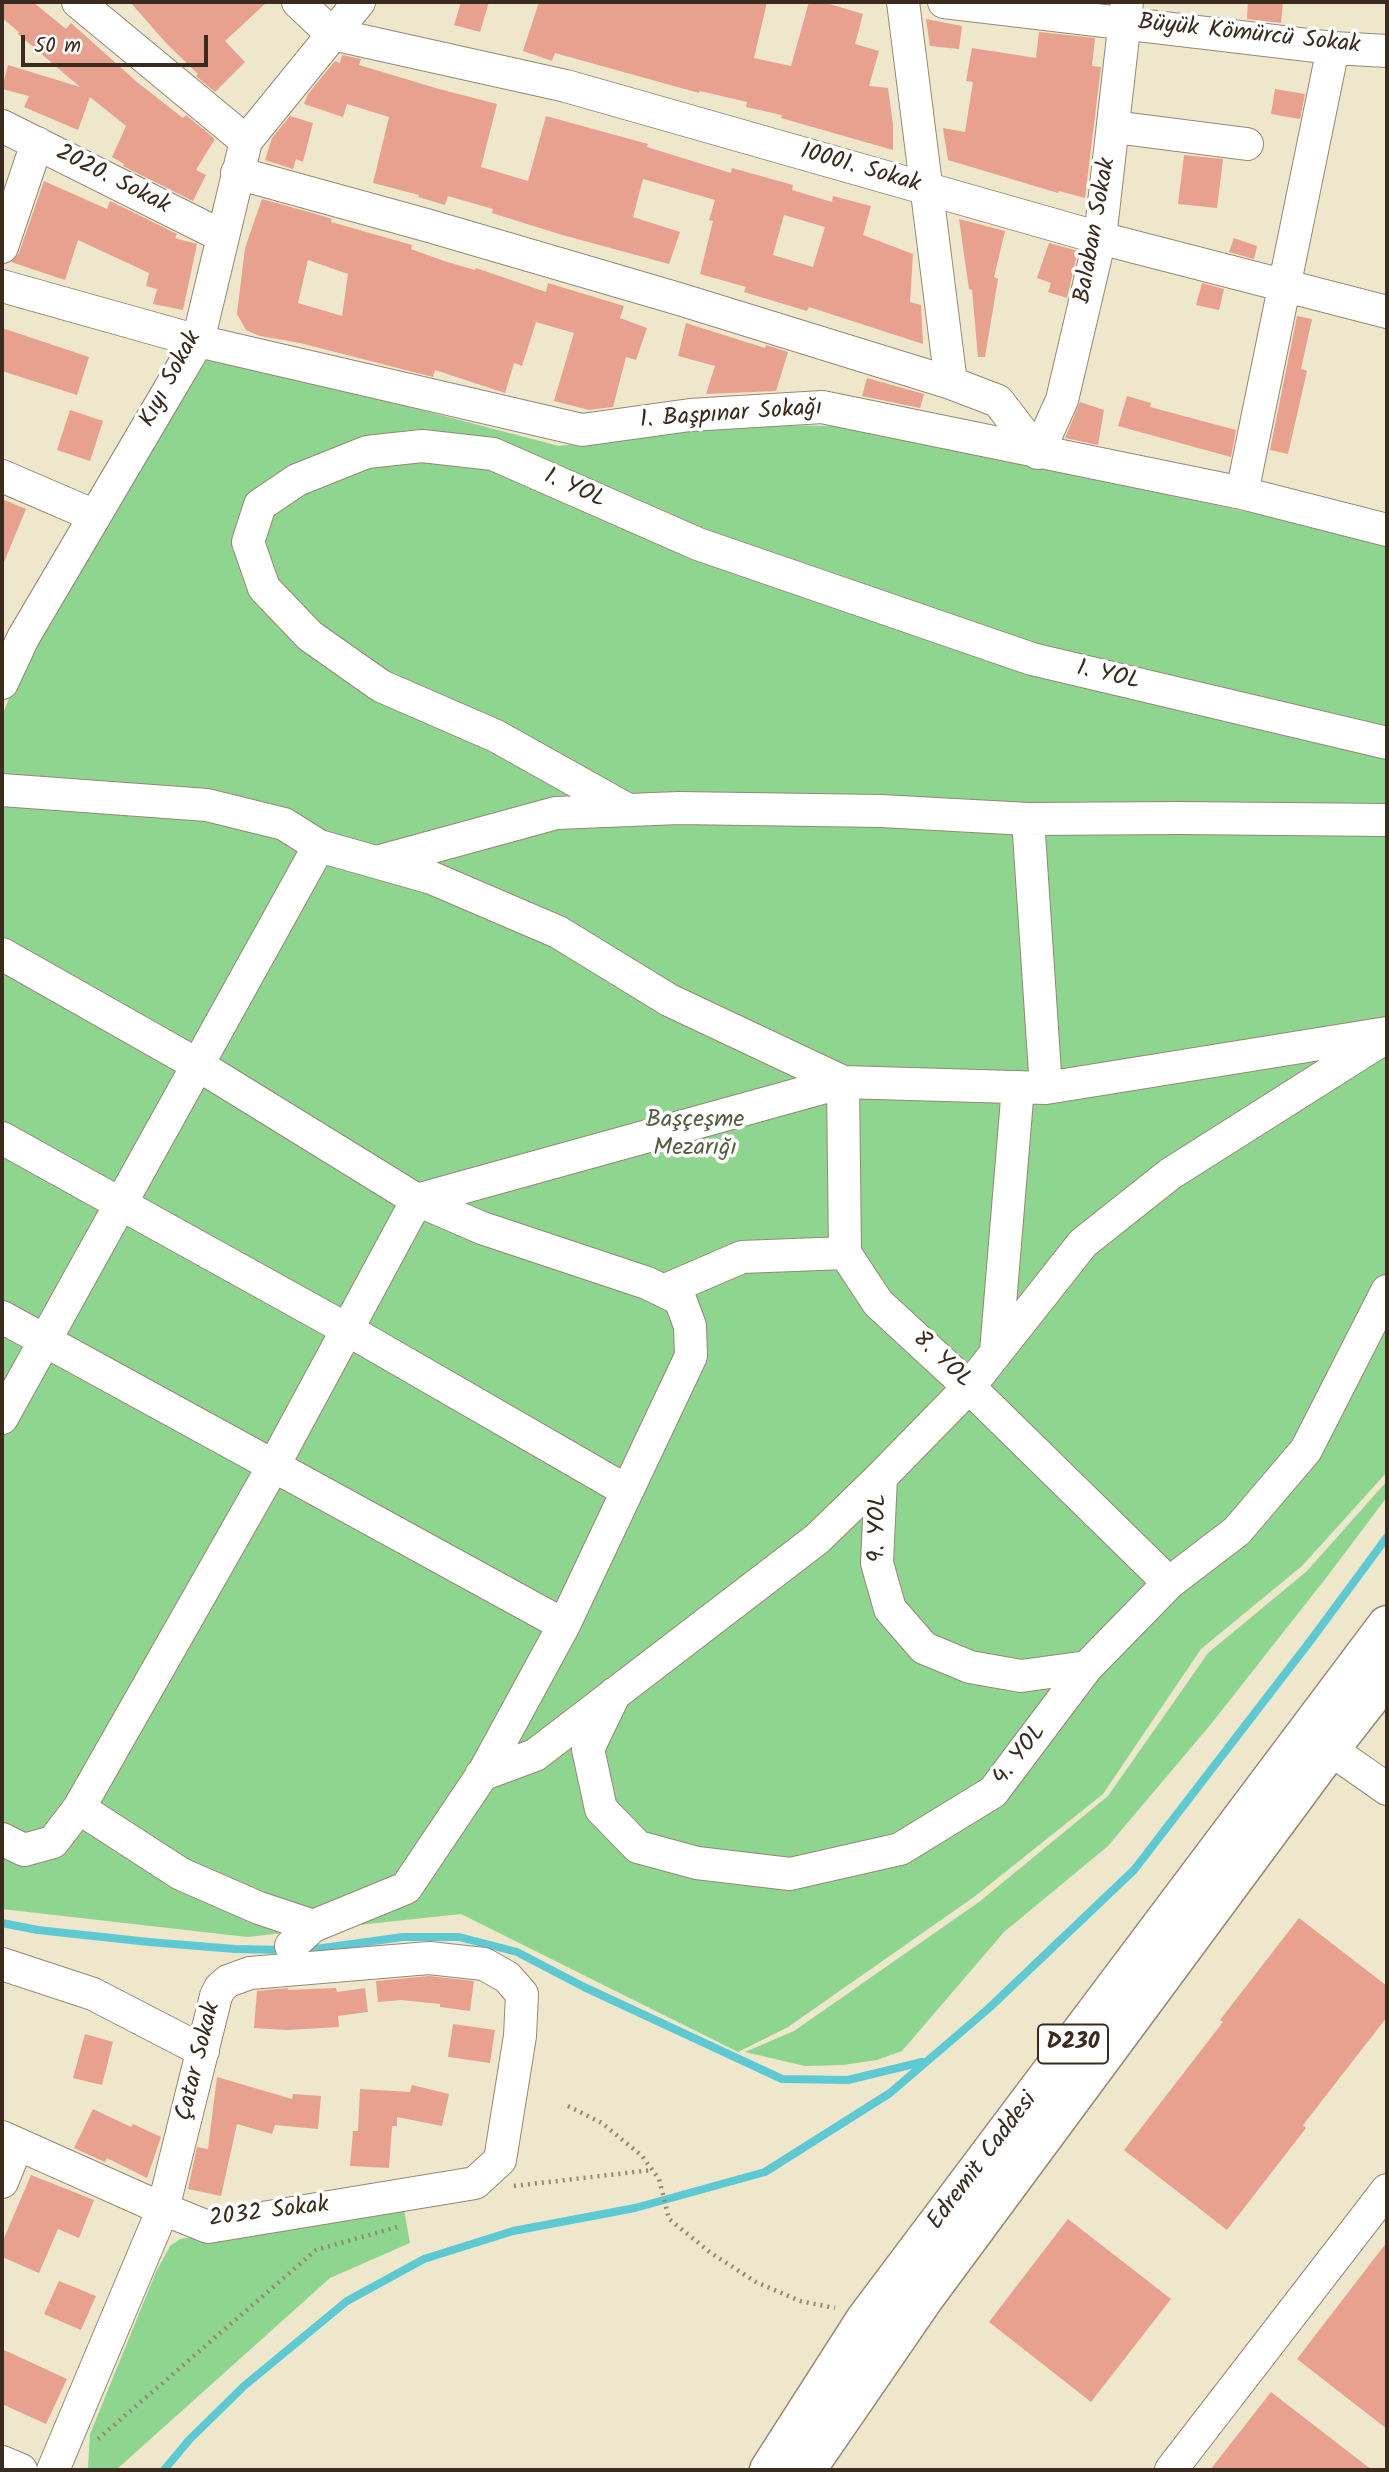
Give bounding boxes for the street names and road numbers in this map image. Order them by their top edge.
street label: Büyük Kömürcü Sokak [1137,10,1361,62]
street label: 10001. Sokak [797,139,923,201]
street label: 2020. Sokak [50,140,174,222]
street label: Balaban Sokak [1070,156,1124,306]
street label: Kıyı Sokak [135,327,209,433]
street label: 1. Başpınar Sokağı [639,395,823,437]
street label: 1. YOL [539,464,609,516]
street label: 1. YOL [1073,656,1143,698]
street label: 8. YOL [905,1326,977,1396]
street label: 9. YOL [865,1493,895,1563]
street label: 4. YOL [988,1719,1054,1793]
street label: Çatar Sokak [171,2000,229,2124]
road number: D230 [1038,2024,1108,2064]
street label: Edremit Caddesi [923,2088,1045,2236]
street label: 2032 Sokak [207,2192,331,2236]

